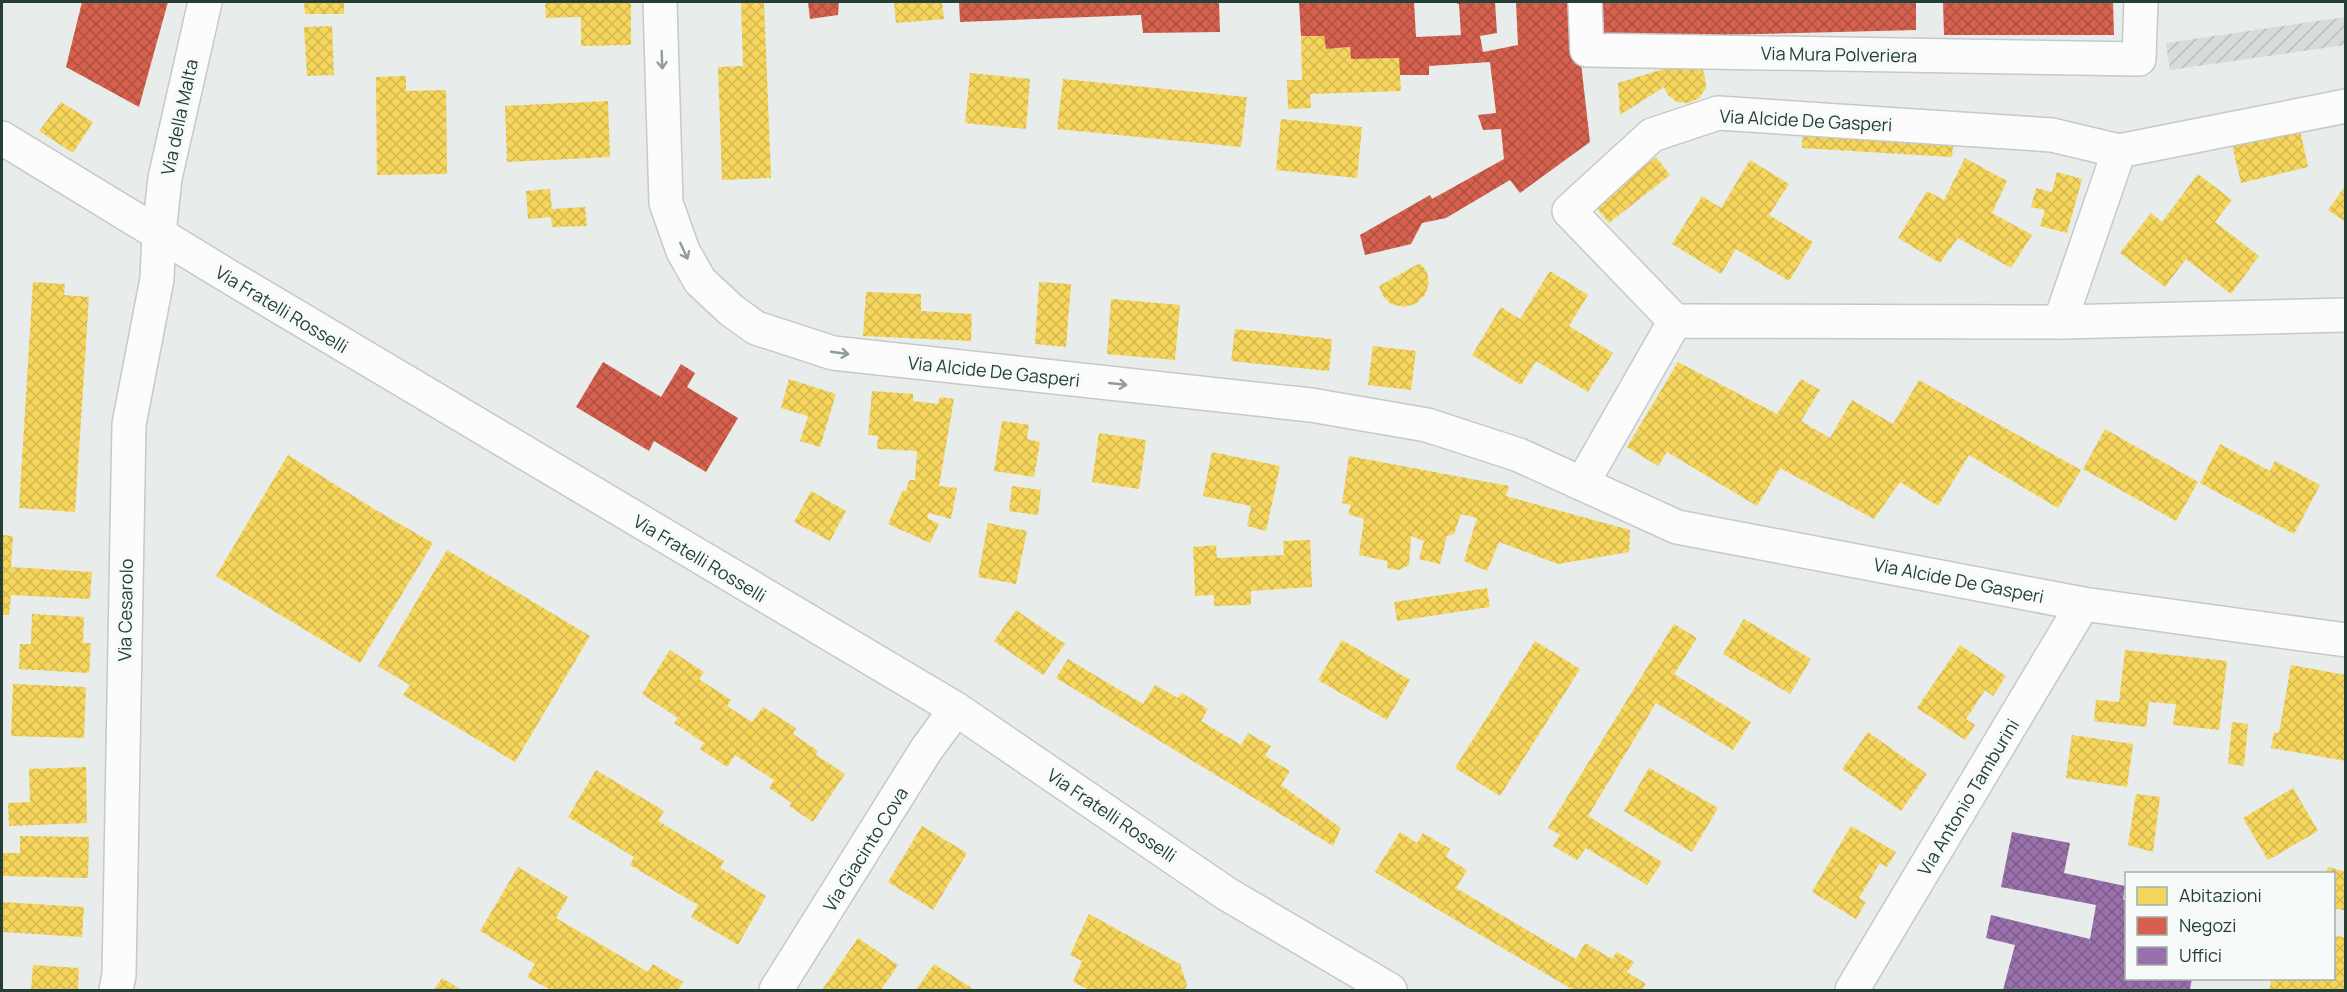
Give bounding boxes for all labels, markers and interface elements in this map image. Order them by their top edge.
street label: Via Mura Polveriera [1761,41,1917,67]
one-way arrow [656,49,667,69]
street label: Via della Malta [155,57,203,177]
street label: Via Alcide De Gasperi [1719,103,1893,137]
one-way arrow [679,242,691,260]
street label: Via Fratelli Rosselli [211,260,353,358]
one-way arrow [830,348,850,359]
street label: Via Alcide De Gasperi [907,350,1081,392]
one-way arrow [1107,379,1127,390]
street label: Via Fratelli Rosselli [629,509,771,607]
street label: Via Alcide De Gasperi [1872,552,2046,608]
street label: Via Cesarolo [112,558,138,662]
street label: Via Antonio Tamburini [1912,714,2024,880]
street label: Via Fratelli Rosselli [1043,763,1181,867]
street label: Via Giacinto Cova [817,782,913,916]
legend [2125,872,2335,980]
text: Abitazioni [2179,883,2262,907]
text: Negozi [2179,913,2237,937]
text: Uffici [2179,943,2222,967]

